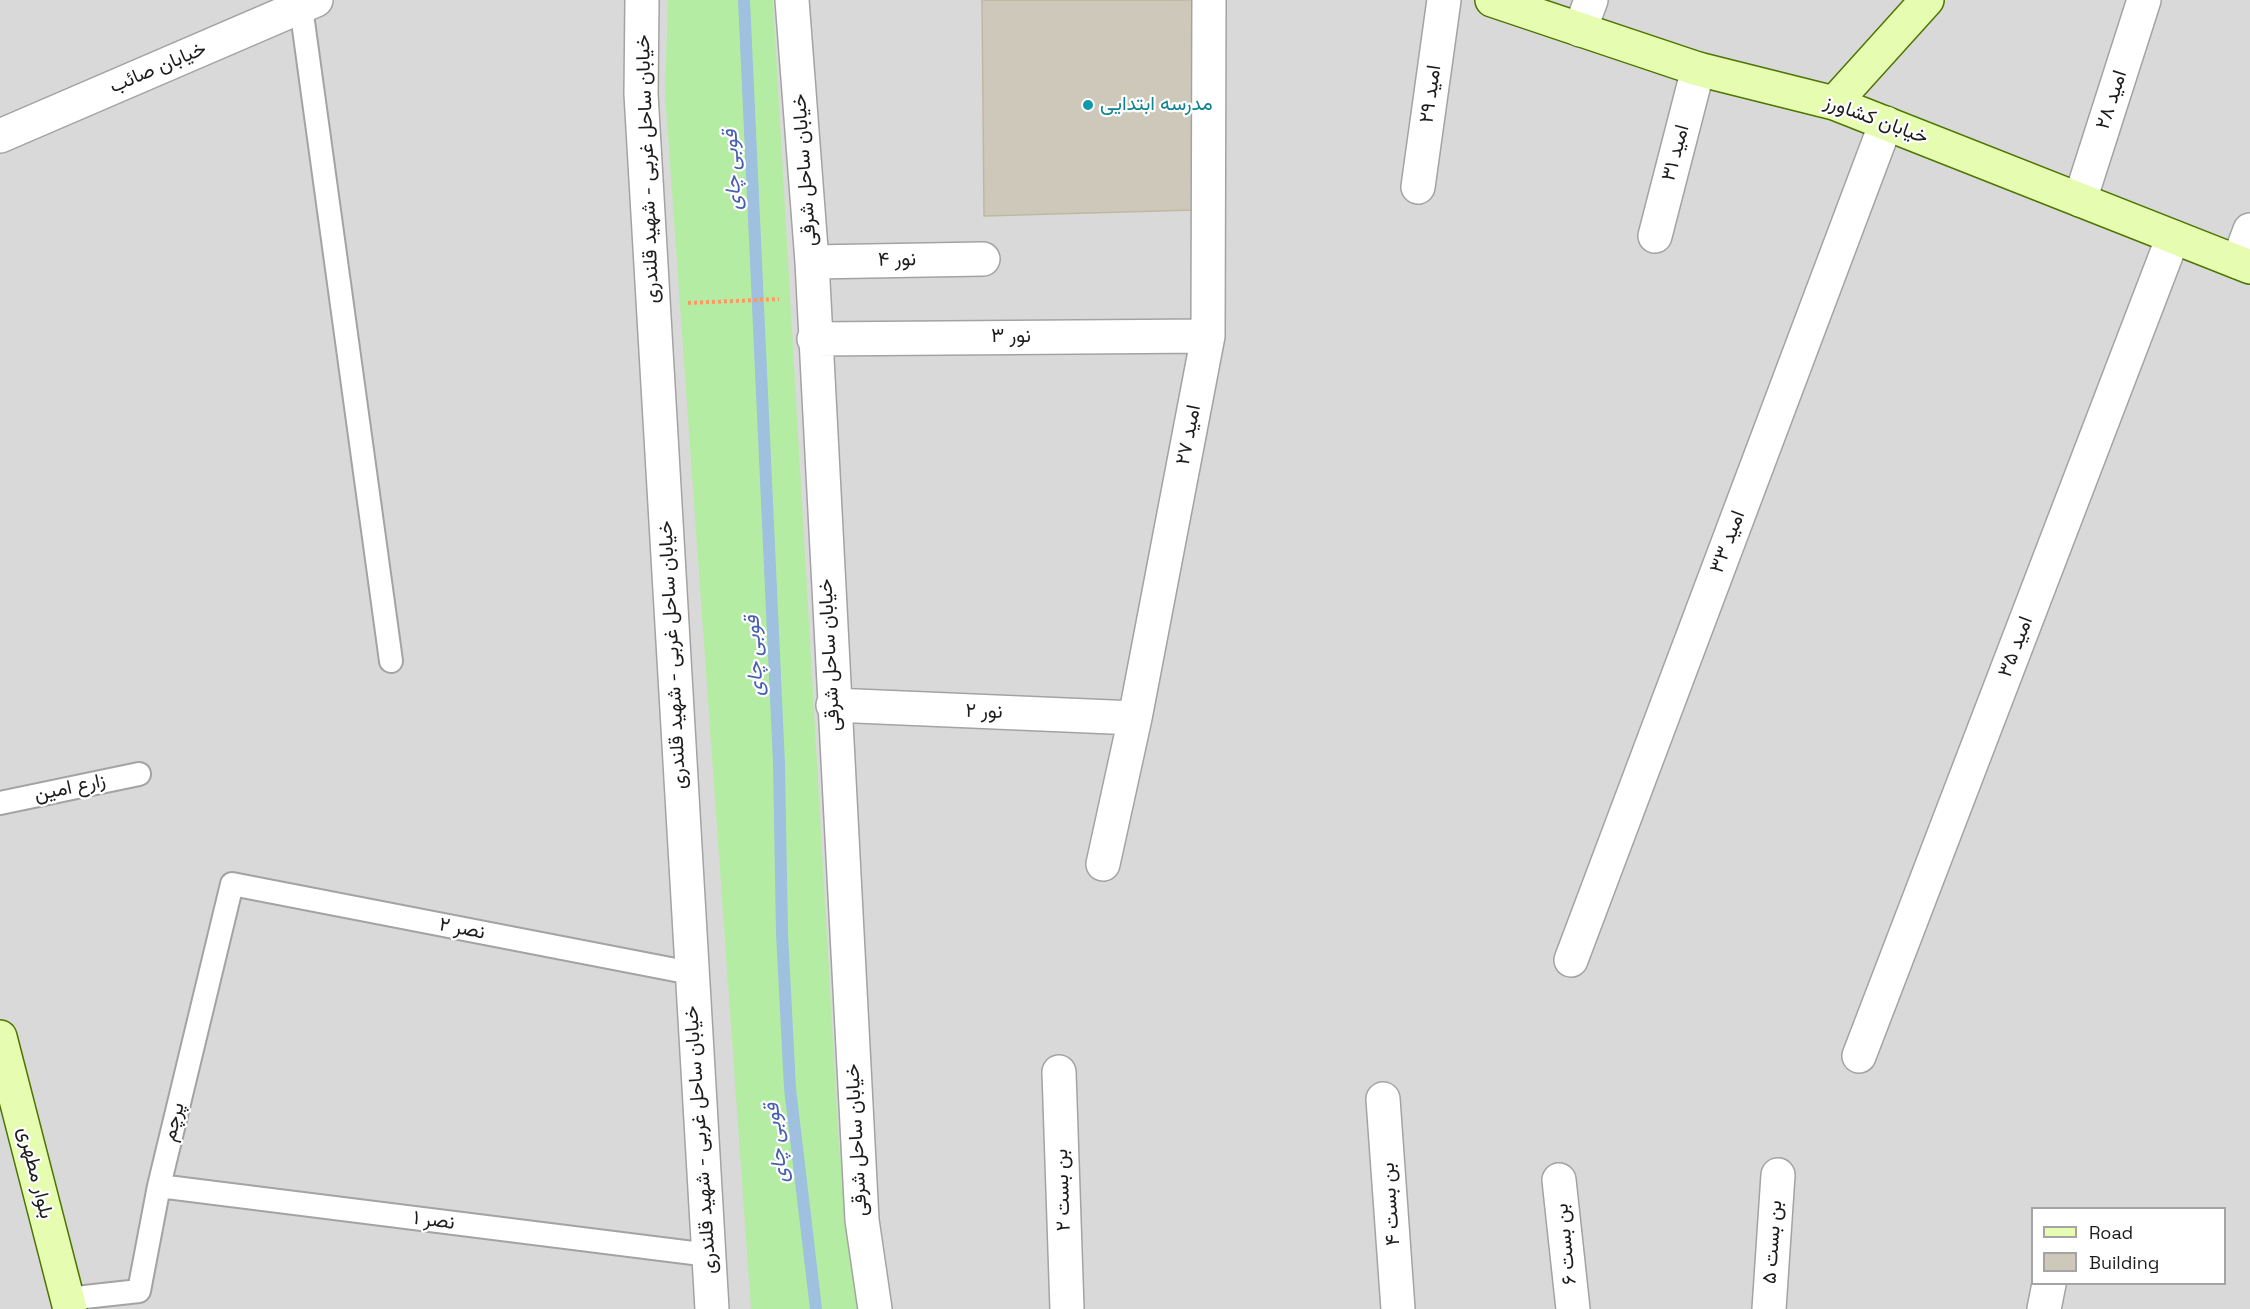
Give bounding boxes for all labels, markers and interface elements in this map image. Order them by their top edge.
street label: خیابان ساحل غربی - شهید قلندری [631,34,665,304]
street label: خیابان صائب [106,37,210,99]
street label: امید ۲۹ [1415,63,1447,125]
street label: امید ۲۸ [2091,67,2133,133]
street label: خیابان کشاورز [1821,90,1931,150]
street label: خیابان ساحل شرقی [788,93,822,247]
place label: مدرسه ابتدایی [1100,93,1213,117]
marker: مدرسه ابتدایی [1081,98,1095,112]
street label: امید ۳۱ [1657,122,1695,184]
water label: قوبی چای [718,129,748,211]
street label: نور ۴ [878,248,916,272]
street label: نور ۳ [991,325,1031,349]
street label: امید ۲۷ [1171,403,1207,467]
street label: امید ۳۳ [1705,508,1751,576]
street label: خیابان ساحل غربی - شهید قلندری [654,520,692,790]
street label: خیابان ساحل شرقی [814,578,846,732]
street label: امید ۳۵ [1993,613,2039,681]
water label: قوبی چای [740,615,770,697]
street label: نور ۲ [965,699,1003,725]
street label: زارع امین [32,769,108,807]
street label: نصر ۲ [437,913,487,945]
street label: خیابان ساحل غربی - شهید قلندری [680,1005,722,1275]
street label: خیابان ساحل شرقی [841,1063,873,1217]
street label: پرچم [158,1100,190,1144]
water label: قوبی چای [760,1102,794,1184]
street label: بلوار مطهری [12,1125,58,1221]
street label: بن بست ۲ [1050,1148,1076,1232]
street label: بن بست ۴ [1376,1162,1406,1246]
street label: بن بست ۵ [1758,1199,1788,1285]
street label: بن بست ۶ [1550,1202,1582,1286]
street label: نصر ۱ [412,1207,456,1235]
legend [2031,1207,2226,1285]
text: Road [2089,1221,2133,1244]
text: Building [2089,1251,2159,1274]

